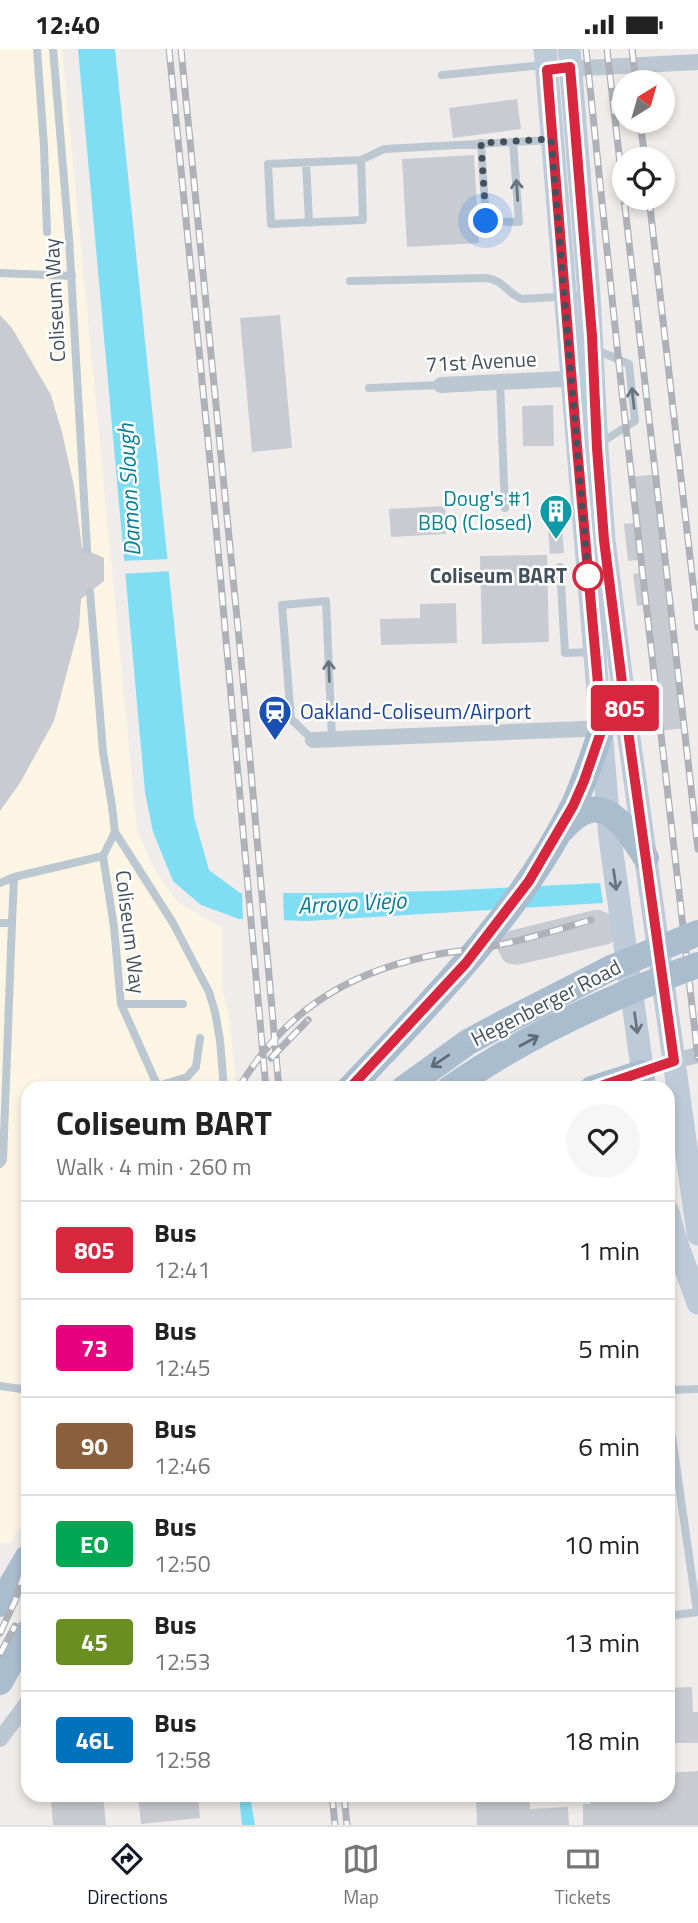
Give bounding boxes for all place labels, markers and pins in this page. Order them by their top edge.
place label: Doug's #1 BBQ (Closed) [418,482,532,538]
building icon: Doug's #1 BBQ (Closed) [537,492,575,541]
place label: Coliseum BART [430,559,567,591]
marker: Coliseum BART [573,561,603,591]
station icon: Oakland-Coliseum/Airport [256,693,294,742]
place label: Oakland-Coliseum/Airport [300,695,532,727]

